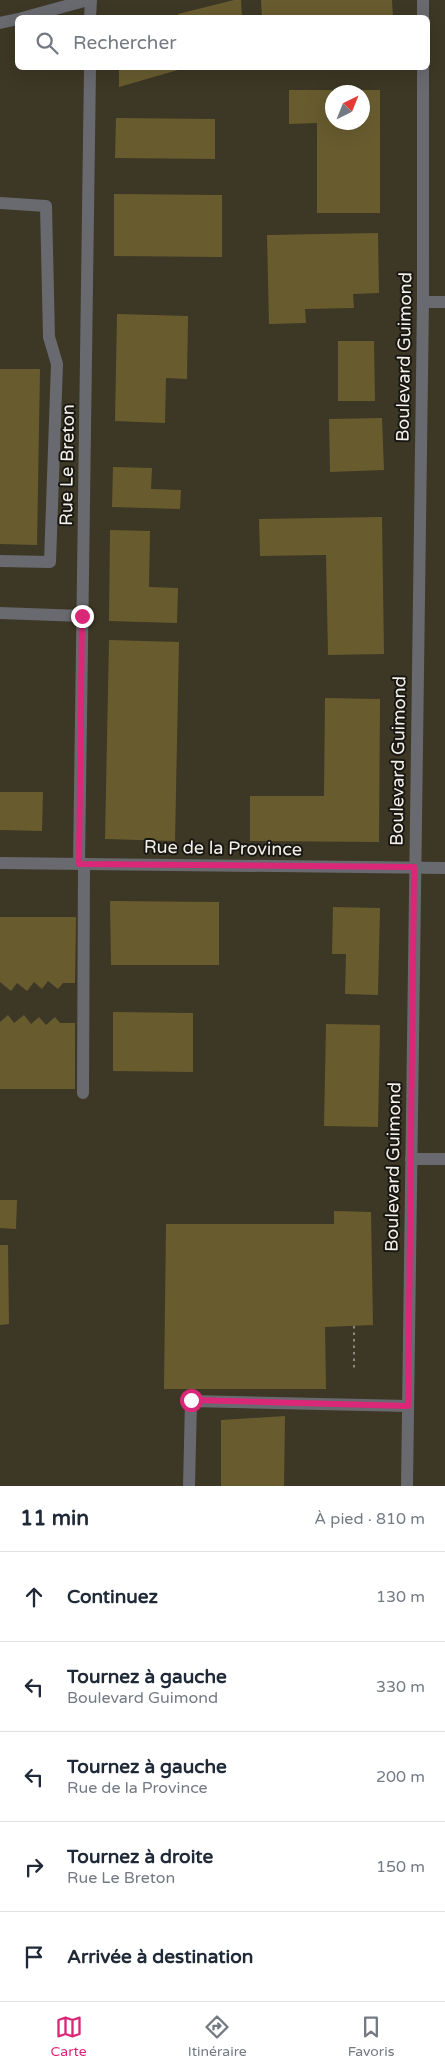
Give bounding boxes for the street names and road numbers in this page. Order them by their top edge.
street label: Boulevard Guimond [392,272,416,442]
street label: Rue Le Breton [55,404,79,526]
street label: Boulevard Guimond [386,676,410,846]
street label: Rue de la Province [144,836,302,860]
street label: Boulevard Guimond [381,1082,405,1252]

